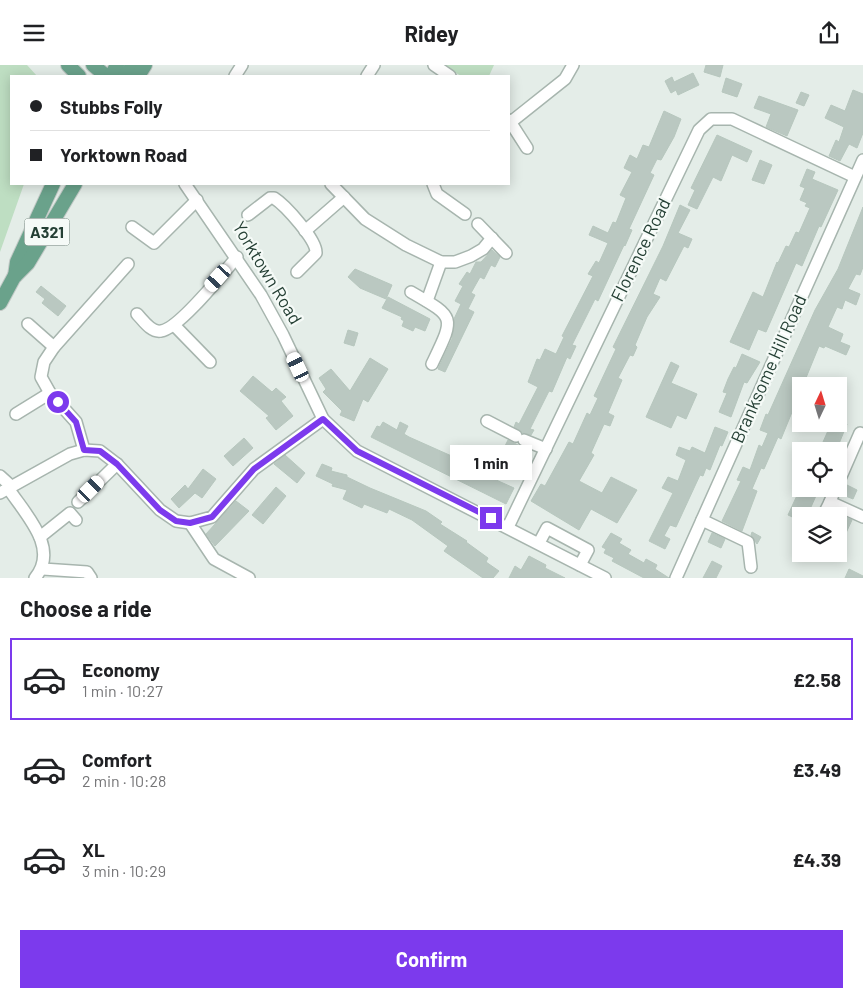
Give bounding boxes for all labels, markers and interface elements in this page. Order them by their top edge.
icon: menu [20,19,48,47]
icon: share [815,19,843,47]
text: Ridey [404,20,459,46]
text: Stubbs Folly [60,95,163,118]
text: Yorktown Road [60,143,187,166]
street label: Florence Road [606,194,675,305]
street label: Yorktown Road [228,217,307,328]
road number: A321 [24,219,70,245]
car [202,262,233,294]
street label: Branksome Hill Road [725,291,811,446]
car [284,350,311,384]
north arrow [792,377,848,433]
map controls [792,377,847,562]
route start [47,391,69,413]
button: locate [792,442,847,497]
callout: 1 min [450,445,532,481]
text: 1 min [473,453,509,472]
car [75,473,106,505]
route end [480,507,502,529]
button: layers [792,507,847,562]
text: Choose a ride [20,595,152,621]
icon: car [22,657,67,702]
text: Economy [82,658,160,681]
text: £2.58 [793,668,841,691]
text: 1 min · 10:27 [82,681,163,700]
icon: car [22,747,67,792]
text: Comfort [82,748,152,771]
text: £3.49 [792,758,841,781]
text: 2 min · 10:28 [82,771,166,790]
icon: car [22,837,67,882]
text: XL [82,838,105,861]
text: £4.39 [792,848,841,871]
text: 3 min · 10:29 [82,861,166,880]
button: Confirm [20,930,843,988]

